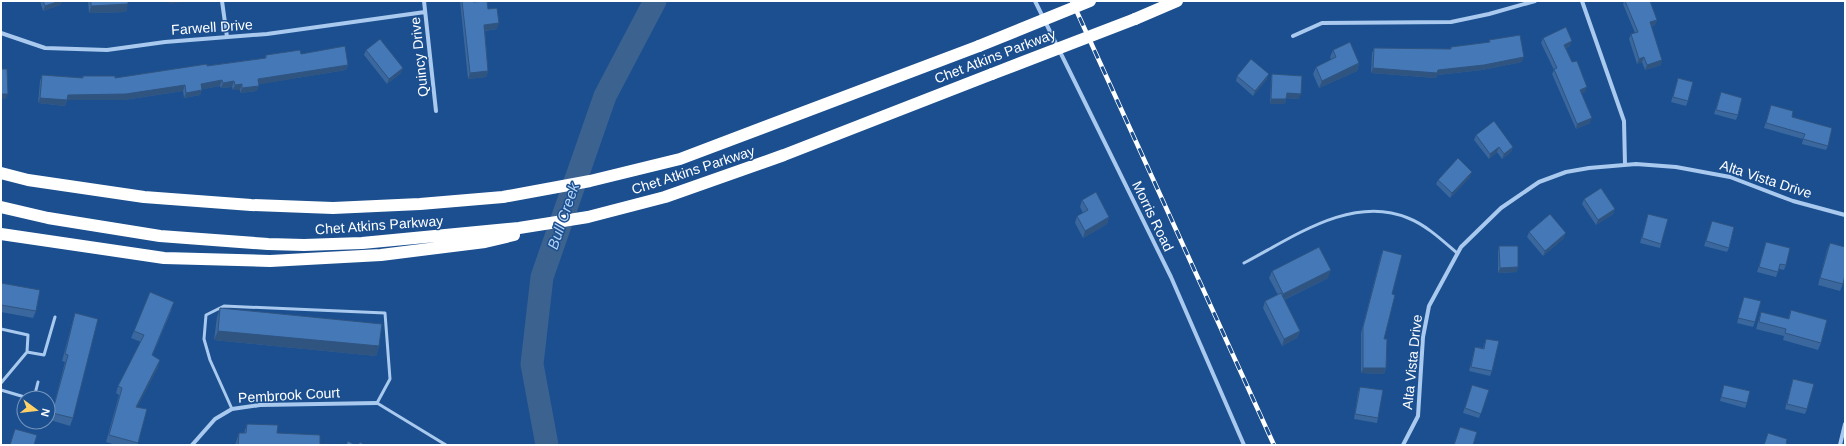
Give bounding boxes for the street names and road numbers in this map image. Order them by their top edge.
street label: Farwell Drive [171,16,254,38]
street label: Quincy Drive [407,16,431,98]
street label: Chet Atkins Parkway [932,26,1058,86]
street label: Chet Atkins Parkway [629,143,757,197]
street label: Alta Vista Drive [1718,157,1814,201]
street label: Morris Road [1129,178,1177,254]
street label: Chet Atkins Parkway [314,213,444,237]
street label: Alta Vista Drive [1399,313,1425,410]
street label: Pembrook Court [238,384,340,406]

